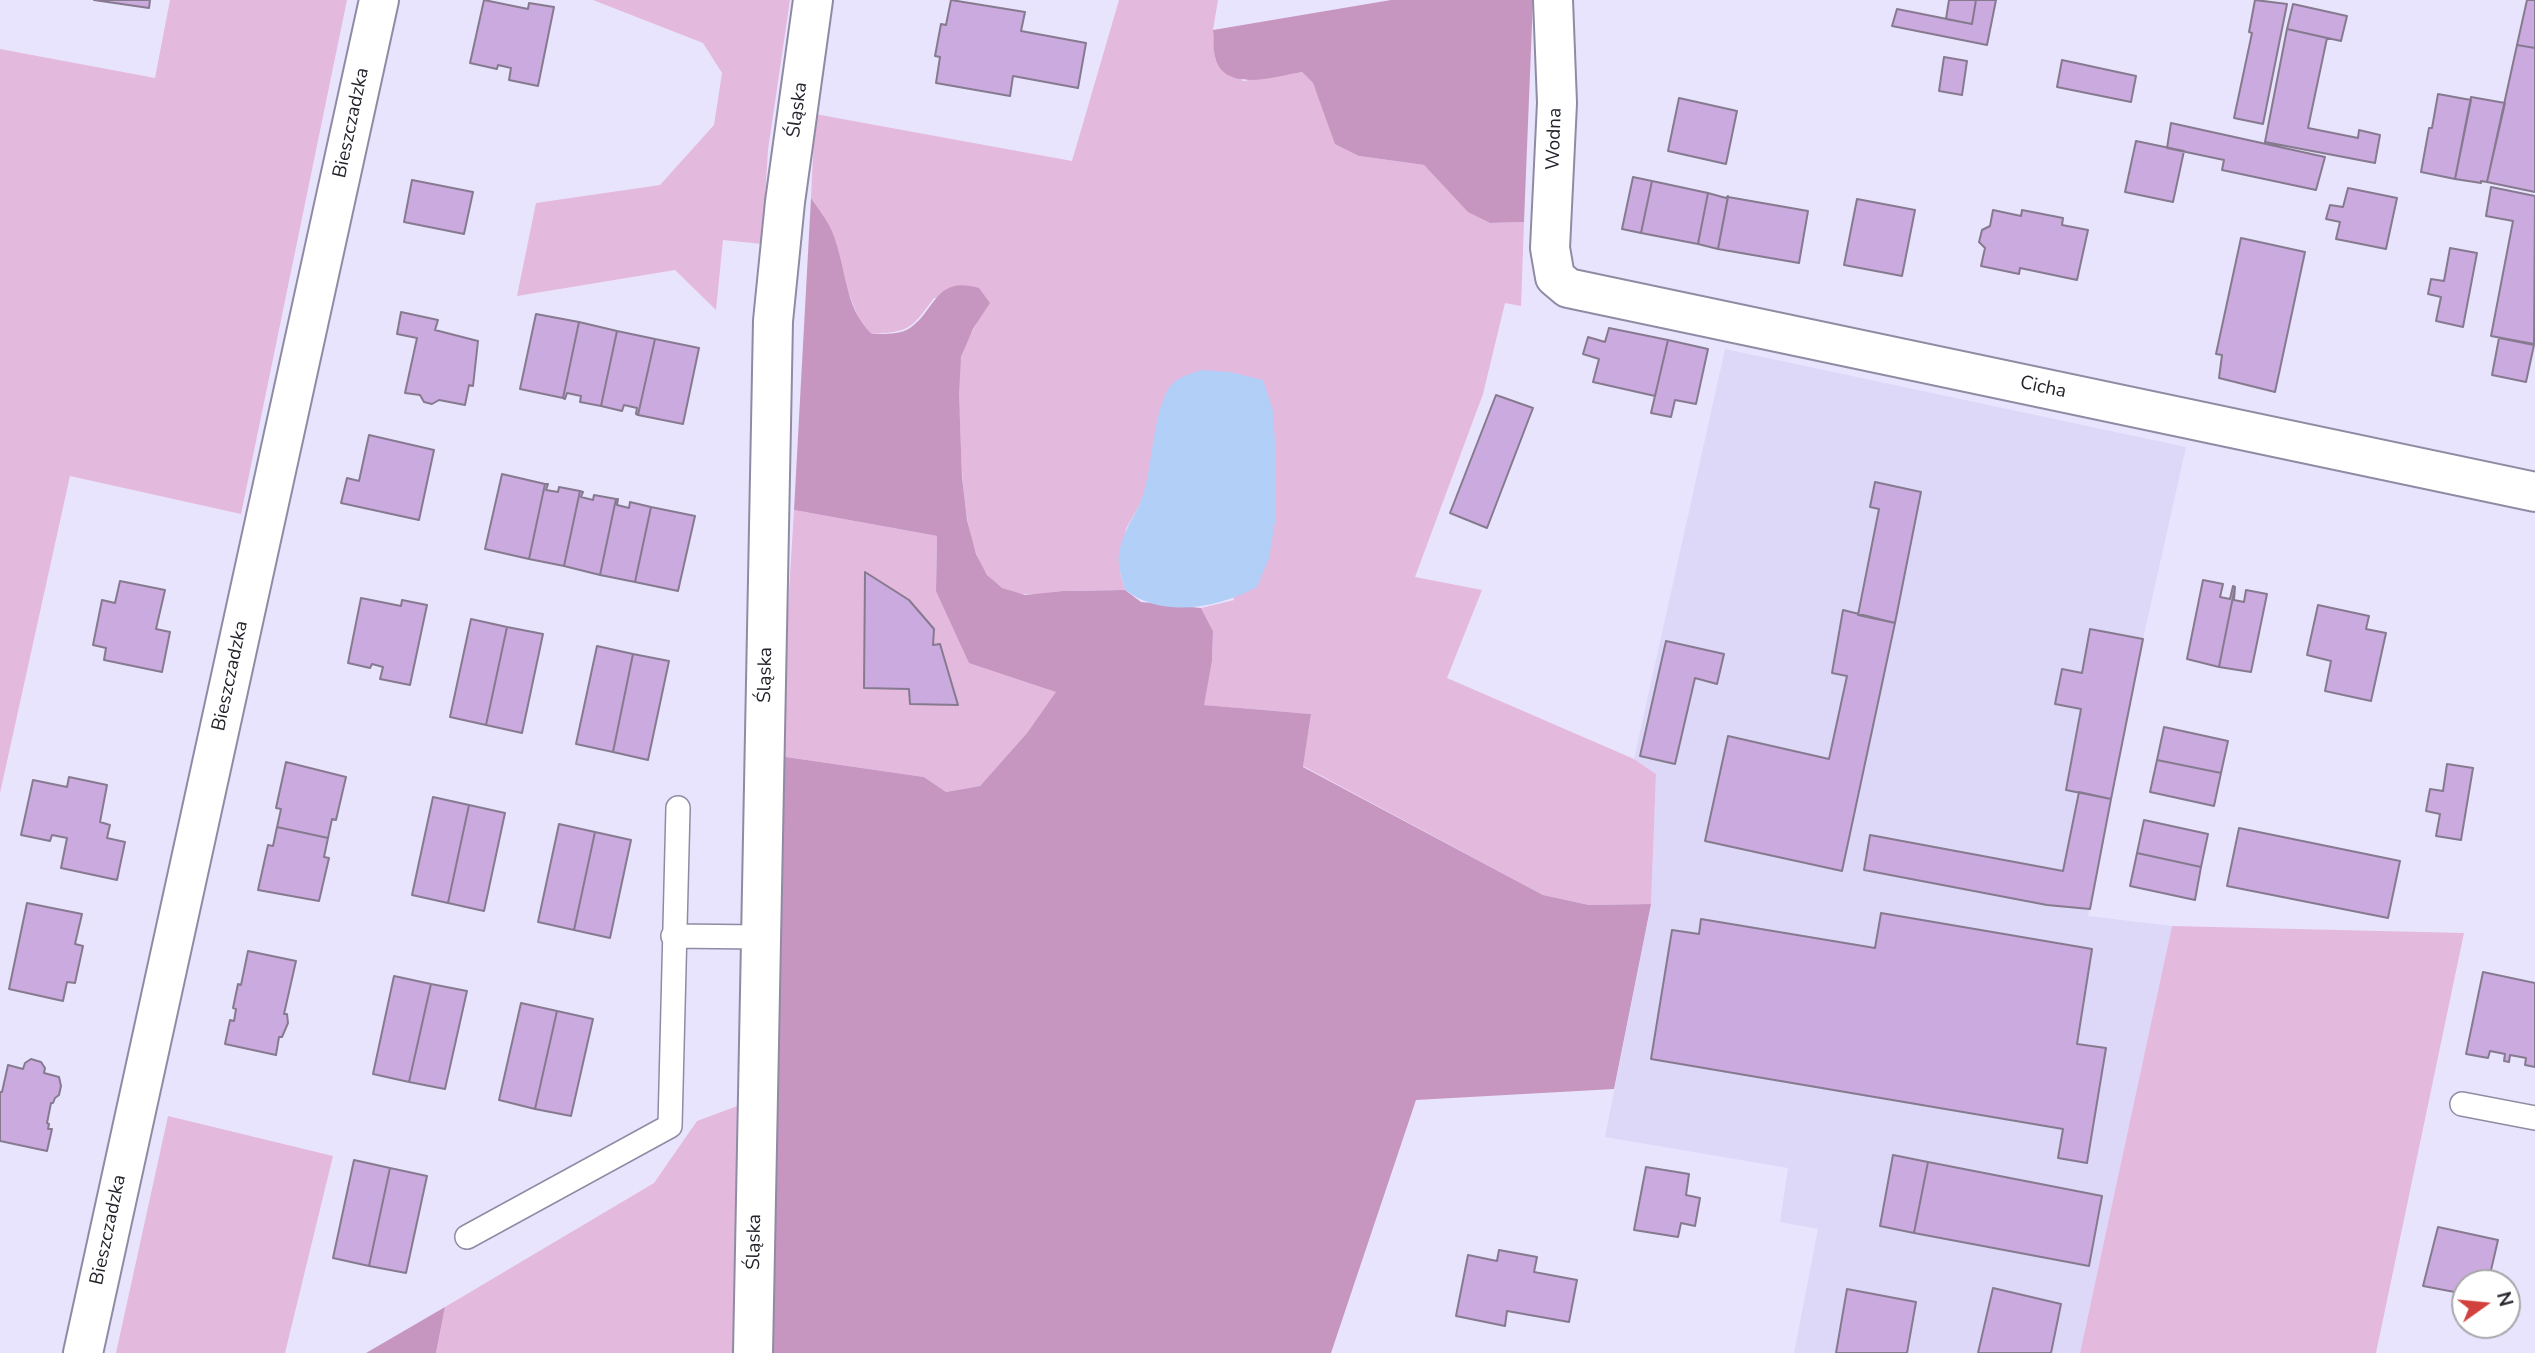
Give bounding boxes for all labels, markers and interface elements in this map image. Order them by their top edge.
street label: Bieszczadzka [329,66,375,180]
street label: Śląska [783,81,813,139]
street label: Wodna [1543,107,1567,171]
street label: Cicha [2018,372,2068,404]
street label: Bieszczadzka [208,619,254,733]
street label: Śląska [754,647,778,703]
street label: Bieszczadzka [86,1173,132,1287]
street label: Śląska [743,1214,767,1270]
north arrow [2451,1269,2521,1339]
text: N [2490,1289,2519,1309]

